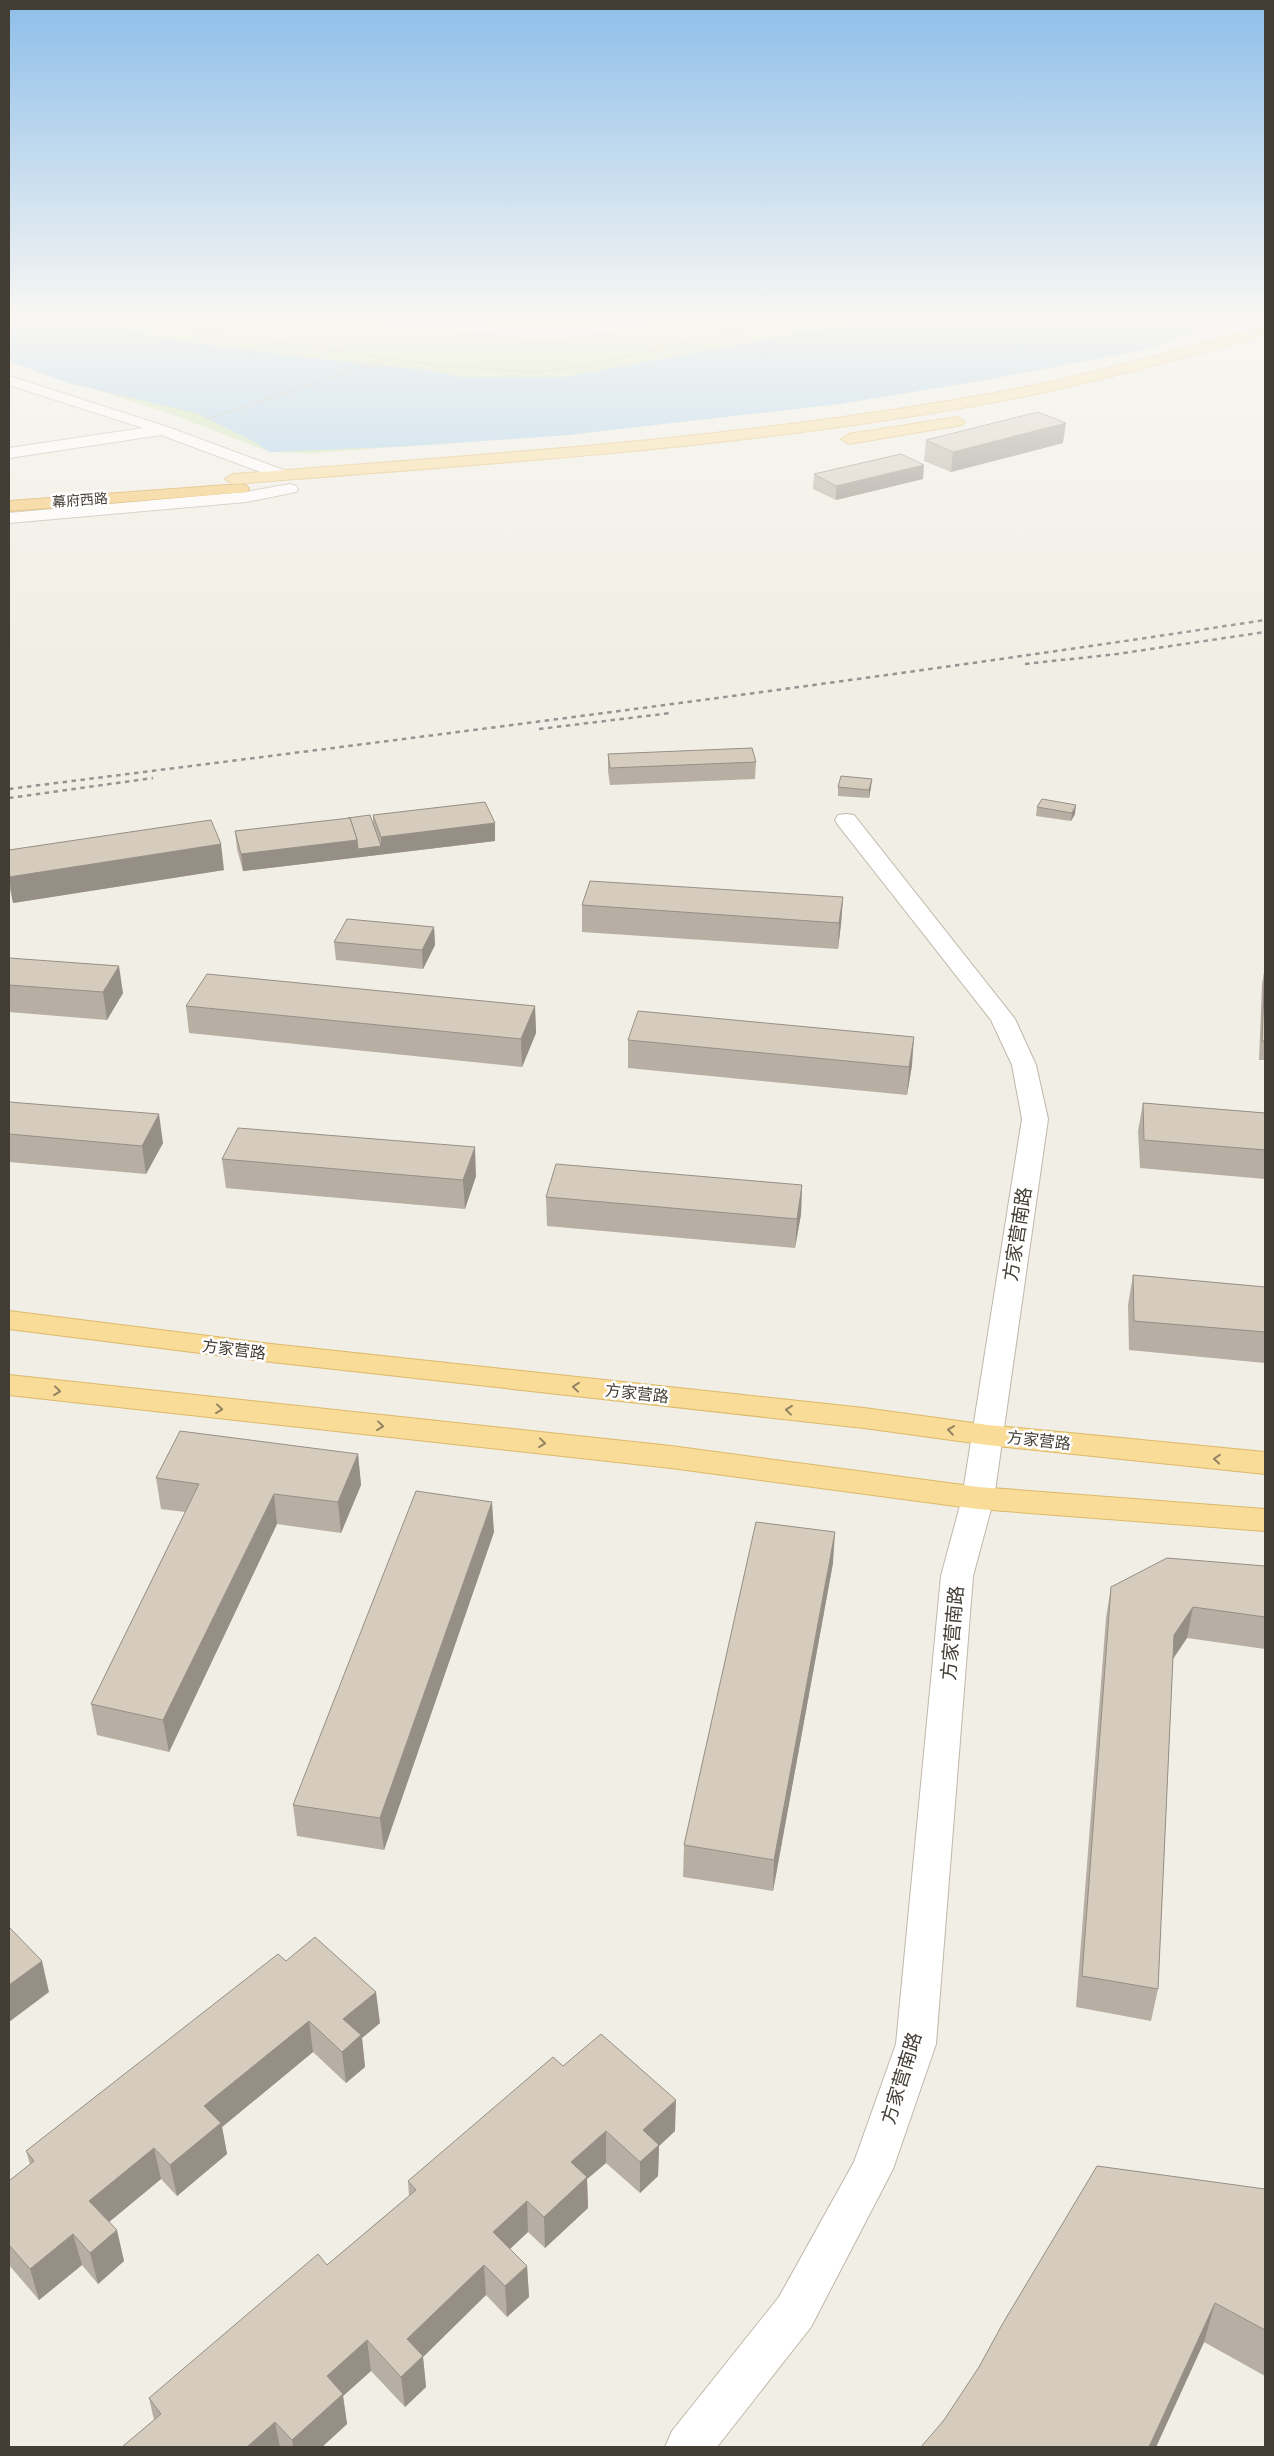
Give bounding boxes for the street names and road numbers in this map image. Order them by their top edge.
street label: 幕府西路 [51,489,109,512]
street label: 方家营南路 [998,1185,1038,1283]
street label: 方家营路 [201,1335,267,1365]
street label: 方家营路 [604,1380,670,1408]
street label: 方家营路 [1006,1427,1072,1455]
street label: 方家营南路 [936,1585,970,1682]
street label: 方家营南路 [876,2029,928,2128]

